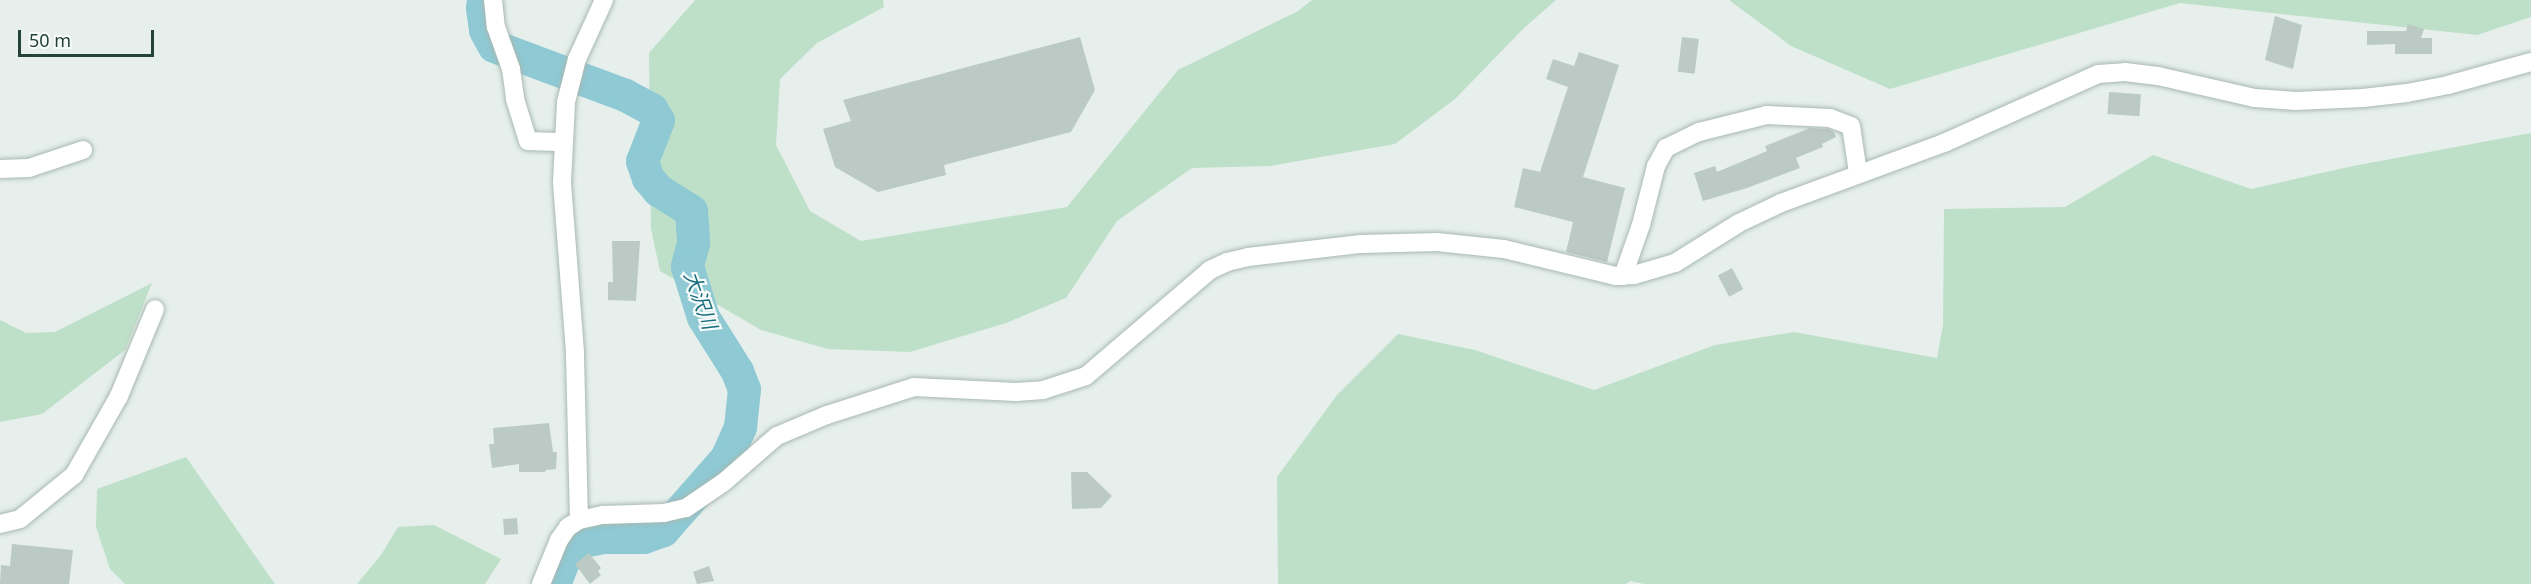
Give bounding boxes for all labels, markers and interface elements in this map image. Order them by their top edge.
scale bar [21,18,158,56]
text: 50 m [29,28,71,52]
water label: 大沢川 [679,268,723,332]

